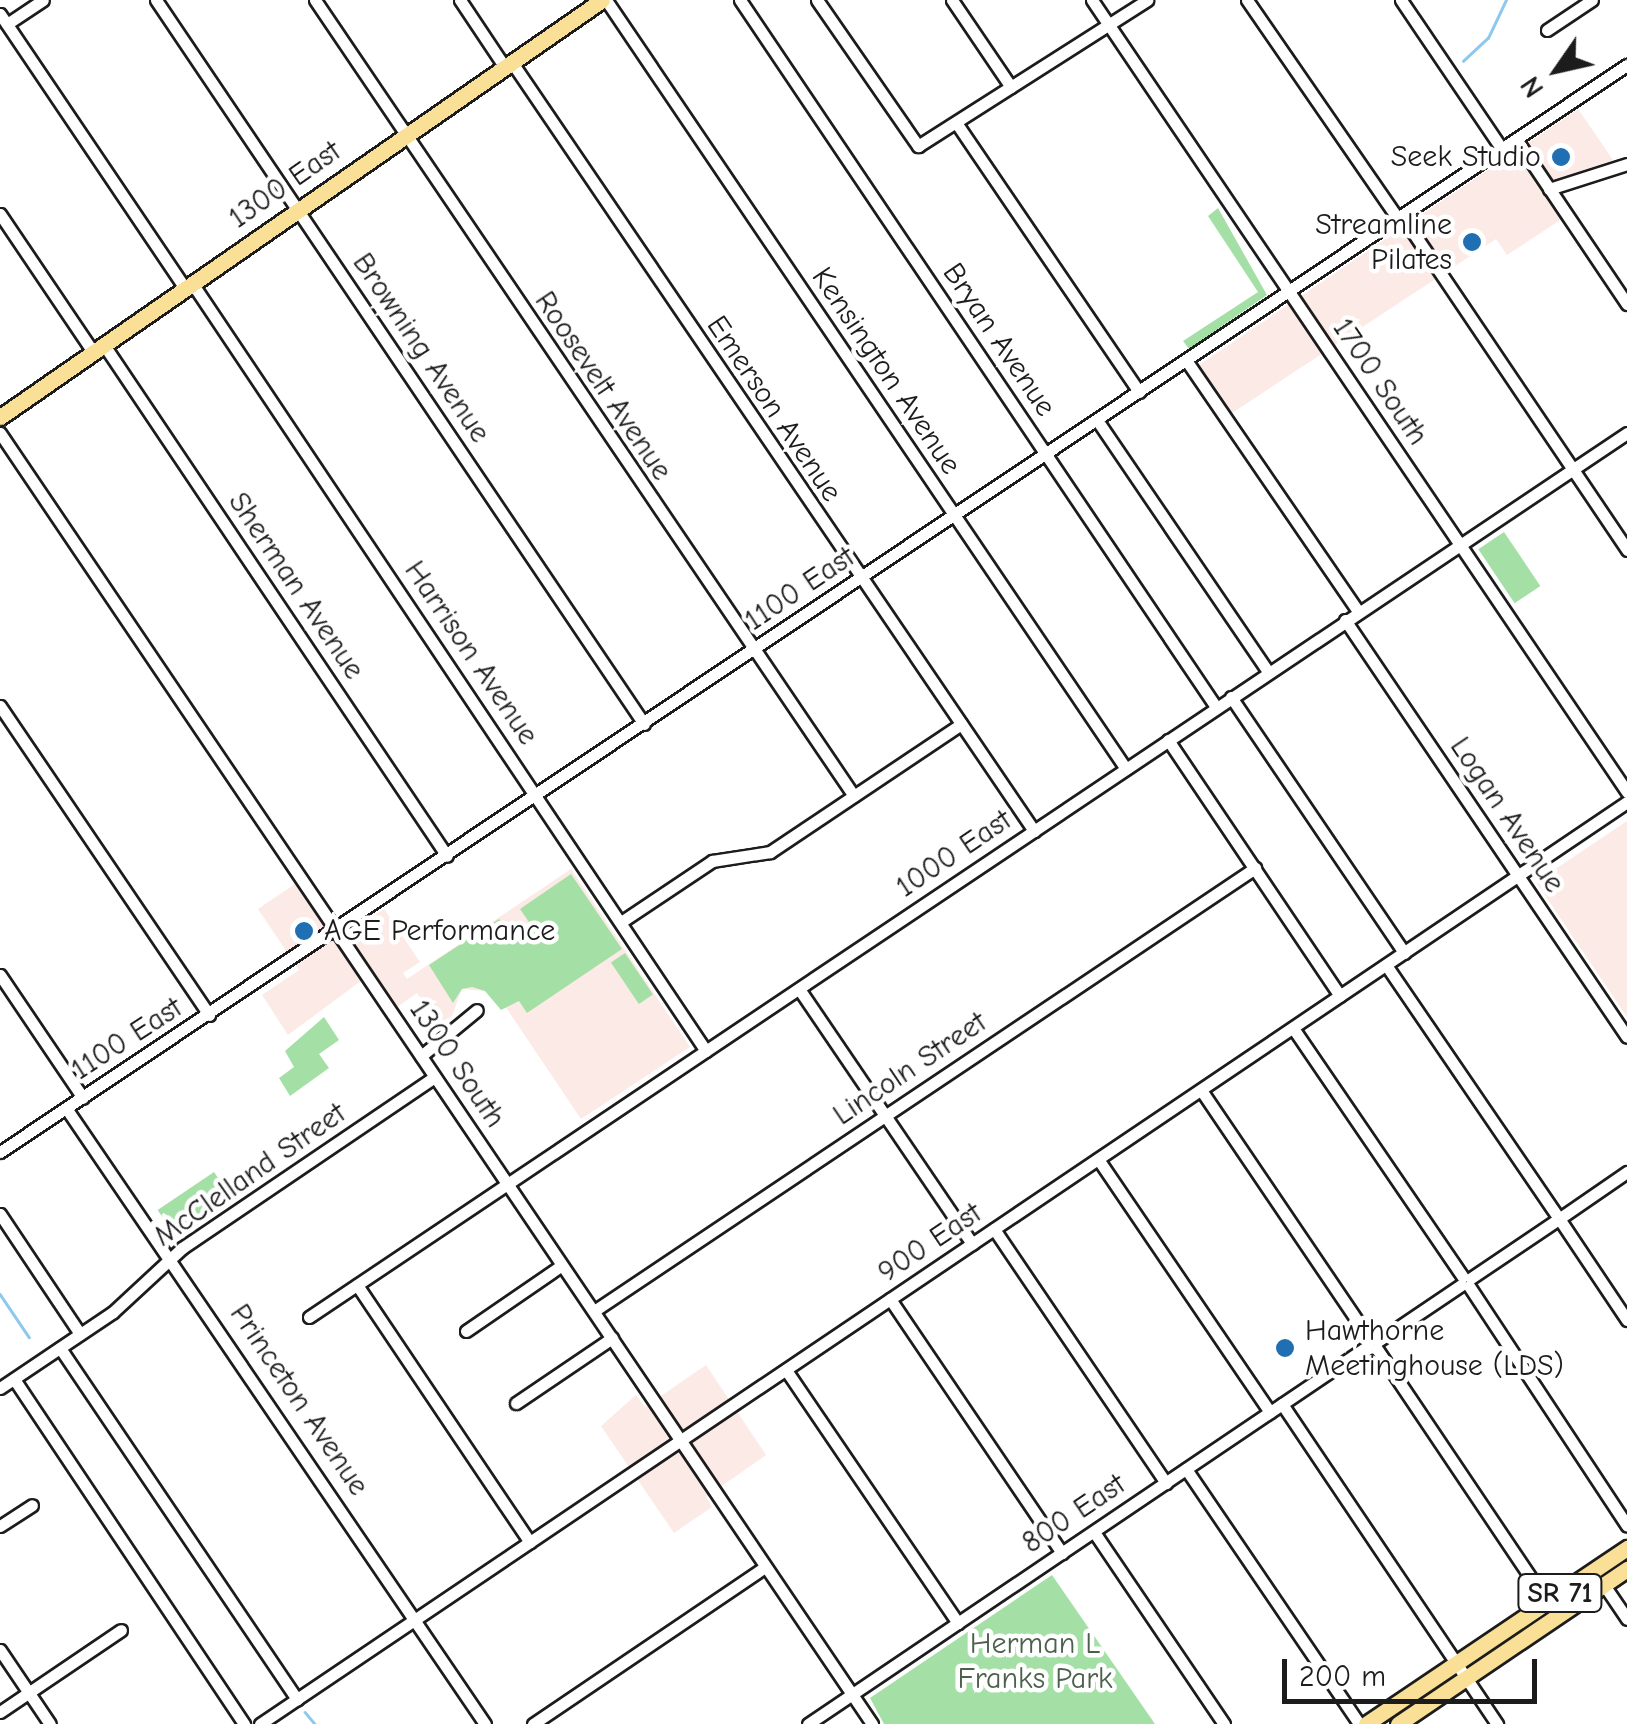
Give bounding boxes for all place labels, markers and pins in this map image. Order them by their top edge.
place label: Seek Studio [1391,139,1541,175]
marker: Seek Studio [1550,146,1572,168]
place label: Streamline Pilates [1315,207,1452,278]
marker: Streamline Pilates [1461,231,1483,253]
place label: AGE Performance [324,913,555,949]
marker: AGE Performance [293,920,315,942]
place label: Hawthorne Meetinghouse (LDS) [1305,1313,1564,1384]
marker: Hawthorne Meetinghouse (LDS) [1274,1337,1296,1359]

